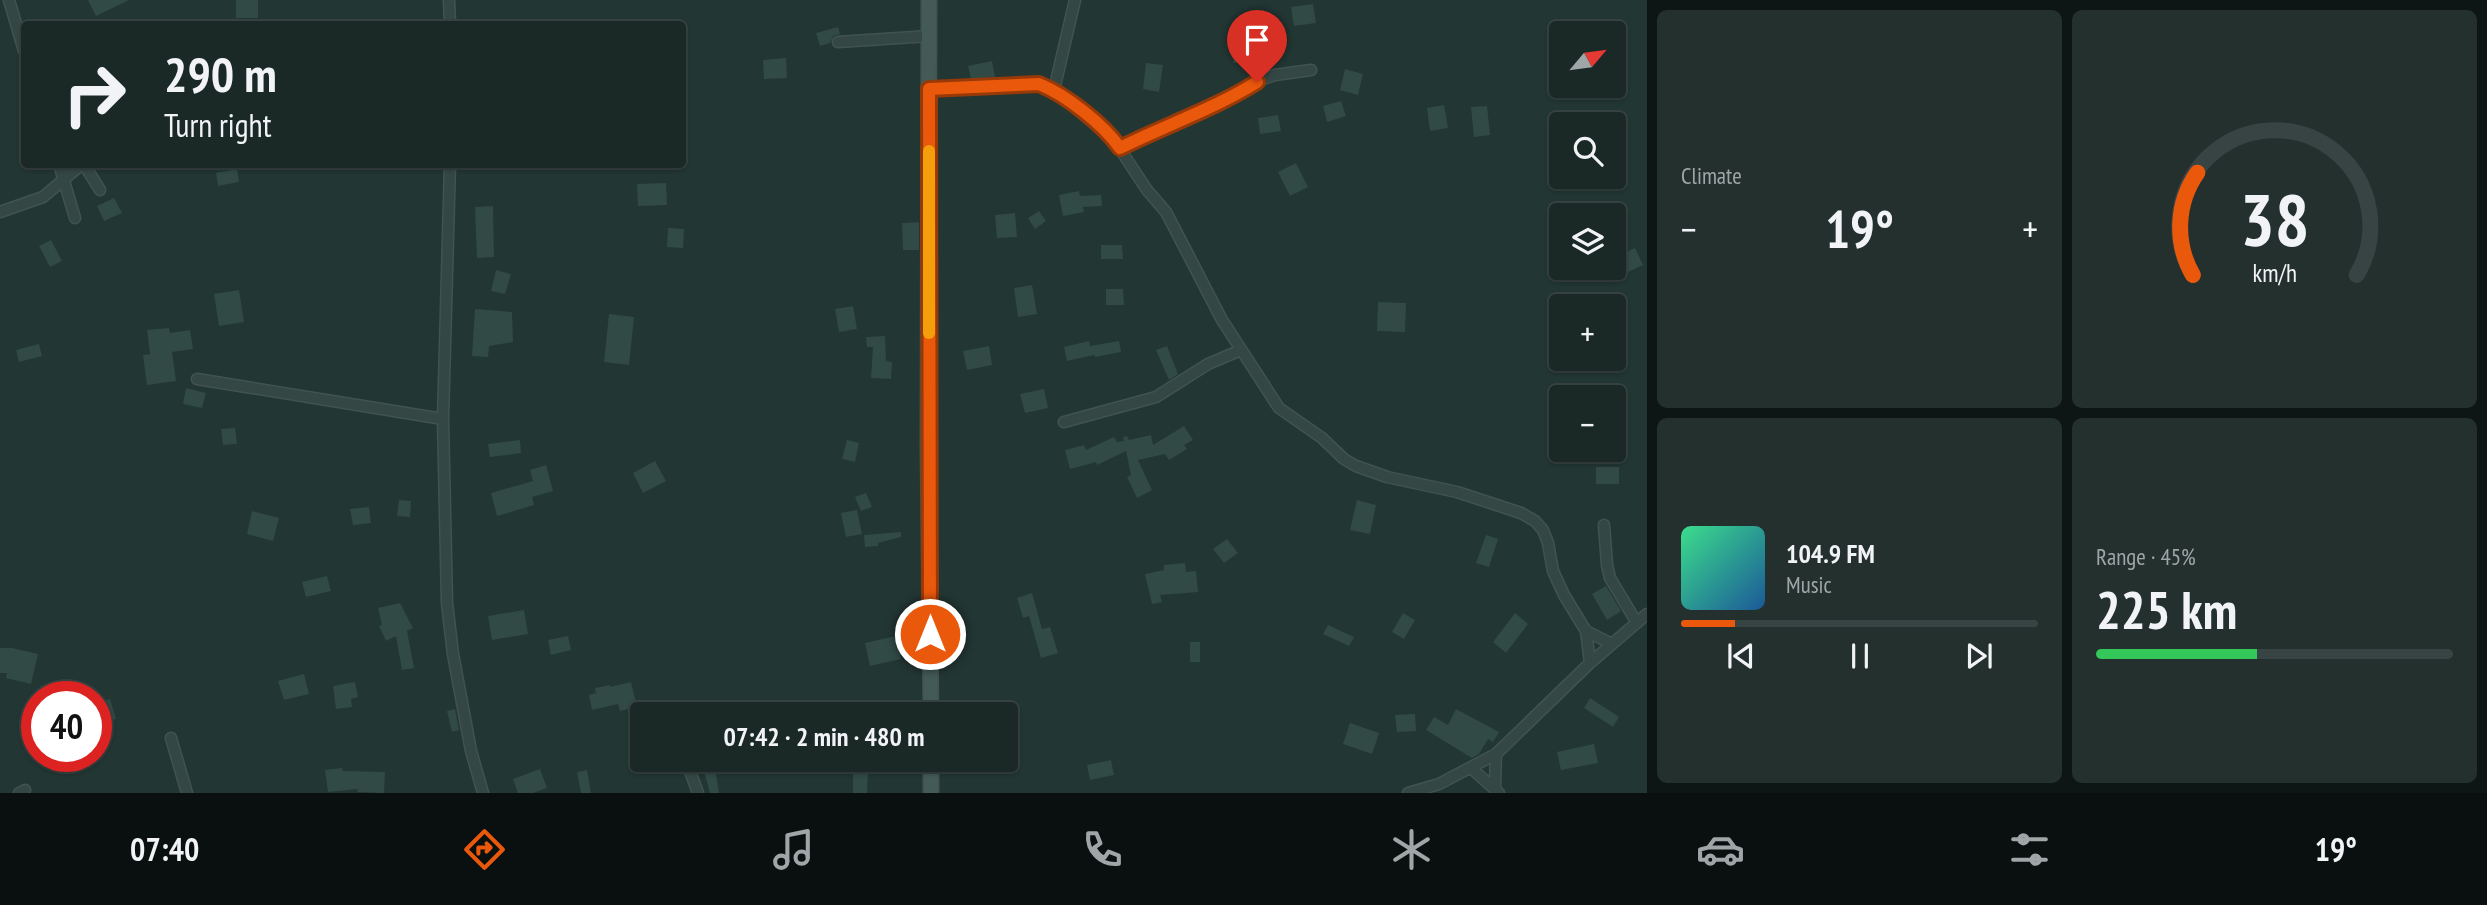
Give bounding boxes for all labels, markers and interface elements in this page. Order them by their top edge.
pin [1227,10,1287,82]
icon: arrive [1238,21,1276,59]
north arrow [1549,21,1626,98]
map controls [1549,21,1626,462]
text: 290 m [164,42,277,106]
icon: right [49,49,140,140]
text: Turn right [164,104,272,146]
button: search [1549,112,1626,189]
text: Climate [1681,161,1742,190]
text: 38 [2240,171,2309,265]
text: 19° [1825,195,1894,262]
button: layers [1549,203,1626,280]
text: − [1681,204,1697,253]
text: + [2022,204,2038,253]
text: km/h [2252,257,2297,289]
button: + [1549,294,1626,371]
button: − [1549,385,1626,462]
text: 104.9 FM [1786,537,1875,570]
text: Range · 45% [2096,542,2196,571]
text: Music [1786,570,1832,599]
text: 225 km [2096,576,2237,643]
position arrow [893,597,967,671]
icon: previous [1722,637,1760,675]
icon: pause [1841,637,1879,675]
icon: next [1960,637,1998,675]
speed limit sign: 40 [21,681,112,772]
text: 07:42 · 2 min · 480 m [724,720,924,753]
icon: directions [460,825,509,874]
icon: music [769,825,818,874]
icon: phone [1078,825,1127,874]
icon: climate [1387,825,1436,874]
icon: car [1696,825,1745,874]
icon: filters [2005,825,2054,874]
text: 07:40 [130,828,199,870]
text: 19° [2315,828,2357,870]

